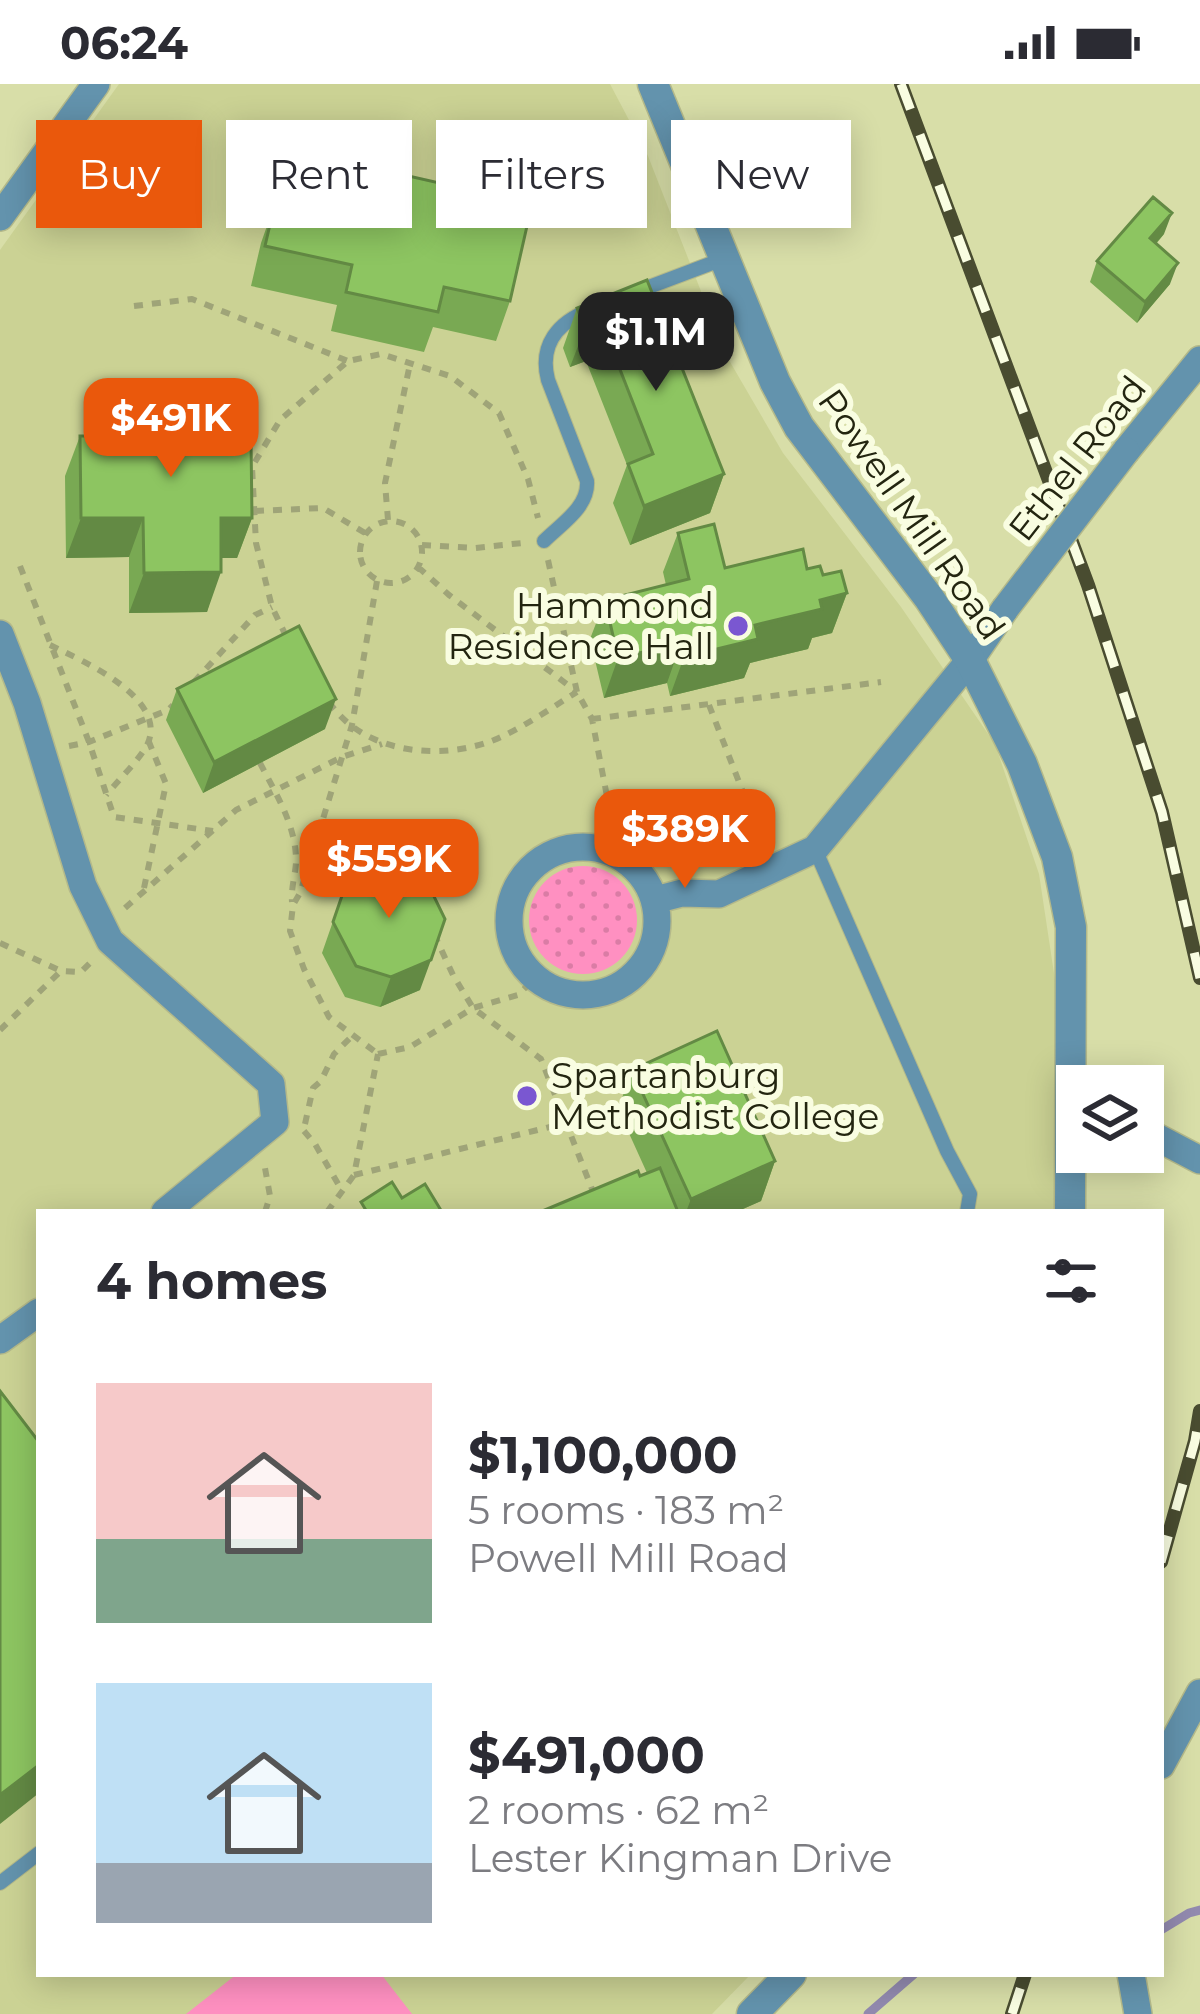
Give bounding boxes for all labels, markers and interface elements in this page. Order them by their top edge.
text: 06:24 [60,15,188,70]
chip: Buy [36,120,202,228]
chip: Rent [226,120,412,228]
chip: Filters [436,120,647,228]
chip: New [671,120,851,228]
pin: $1.1M [572,292,740,394]
text: $1.1M [605,307,707,355]
street label: Ethel Road [999,367,1155,549]
pin: $491K [87,378,255,480]
street label: Powell Mill Road [809,380,1015,648]
text: $491K [111,393,231,441]
place label: Hammond Residence Hall [447,583,714,668]
marker: Hammond Residence Hall [725,613,751,639]
pin: $389K [601,789,769,891]
text: $389K [621,804,749,852]
pin: $559K [305,819,473,921]
text: $559K [327,834,451,882]
place label: Spartanburg Methodist College [551,1053,879,1138]
map controls [1056,1065,1164,1173]
button: layers [1056,1065,1164,1173]
marker: Spartanburg Methodist College [514,1083,540,1109]
icon: filters [1038,1248,1104,1314]
text: 4 homes [96,1250,327,1312]
text: $1,100,000 [468,1424,738,1486]
icon: home [192,1431,336,1575]
text: 5 rooms · 183 m² [468,1486,784,1534]
text: Powell Mill Road [468,1534,789,1582]
text: $491,000 [468,1724,705,1786]
icon: home [192,1731,336,1875]
text: 2 rooms · 62 m² [468,1786,769,1834]
text: Lester Kingman Drive [468,1834,892,1882]

